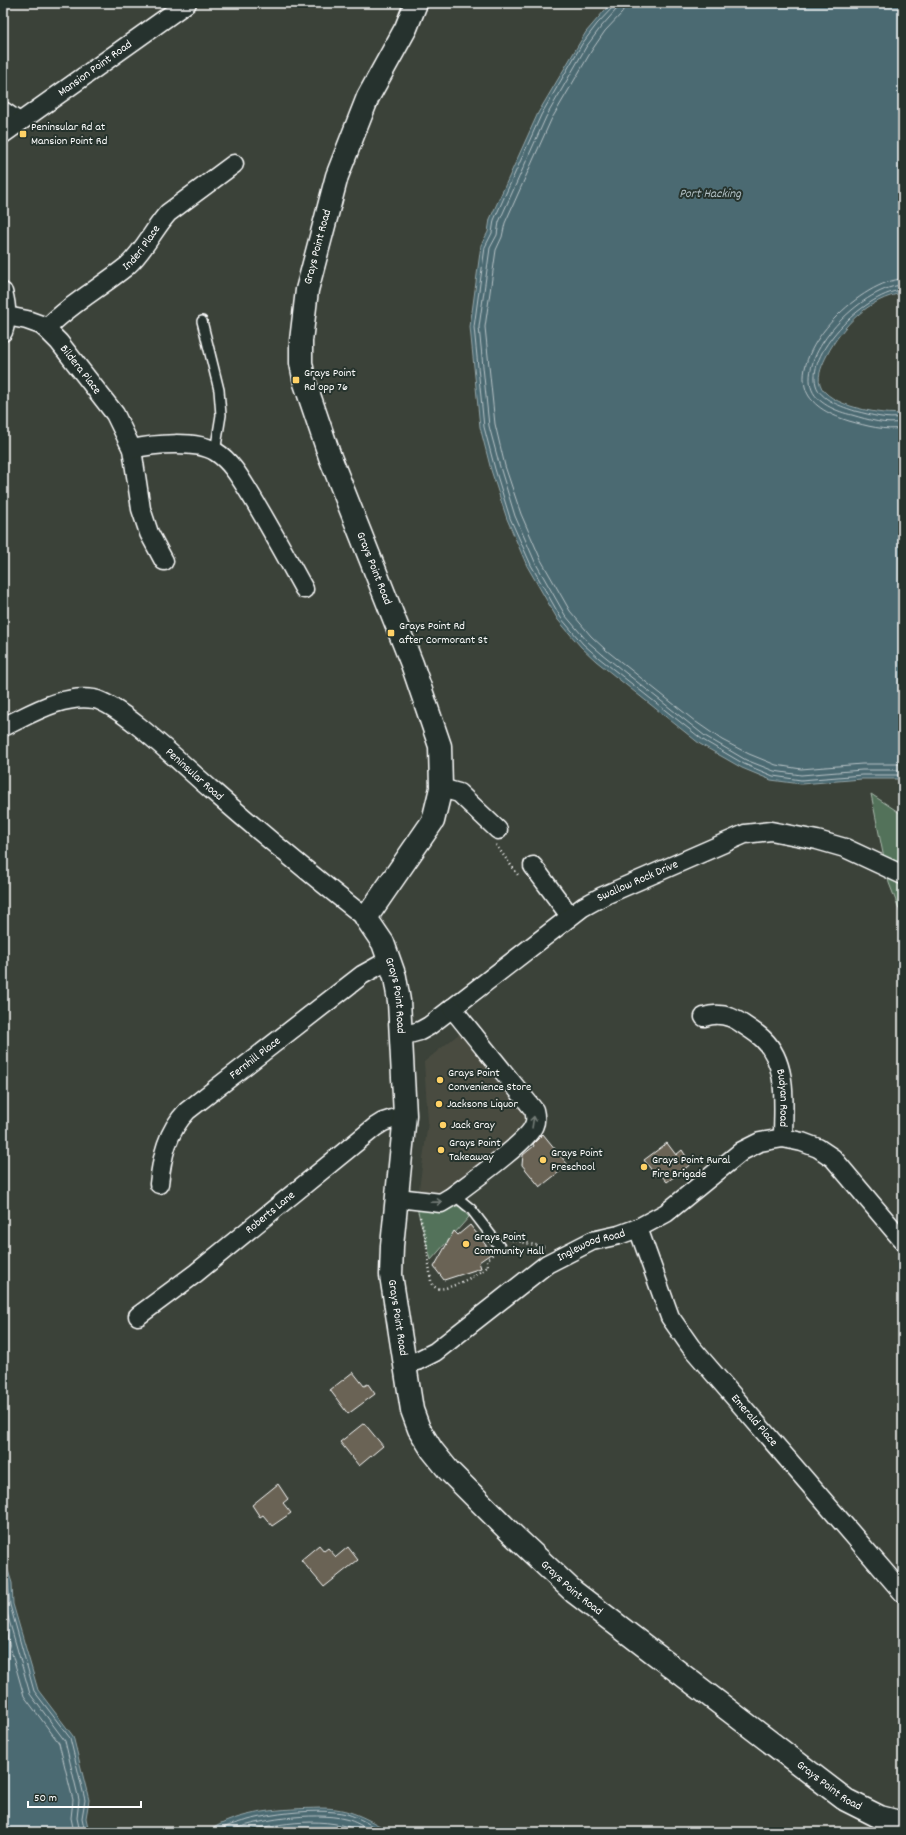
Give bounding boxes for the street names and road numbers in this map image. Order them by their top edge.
street label: Mansion Point Road [55,36,136,101]
street label: Grays Point Road [300,208,336,286]
street label: Inderi Place [119,222,165,275]
street label: Bildera Place [56,341,105,398]
street label: Grays Point Road [352,529,396,607]
street label: Peninsular Road [162,744,227,805]
street label: Swallow Rock Drive [594,856,681,906]
street label: Grays Point Road [380,955,409,1034]
street label: Fernhill Place [226,1033,284,1083]
street label: Budyan Road [772,1067,792,1127]
street label: Roberts Lane [242,1187,299,1238]
street label: Inglewood Road [554,1225,628,1266]
street label: Grays Point Road [383,1278,412,1357]
street label: Emerald Place [727,1390,782,1450]
street label: Grays Point Road [537,1556,606,1619]
street label: Grays Point Road [793,1757,865,1815]

